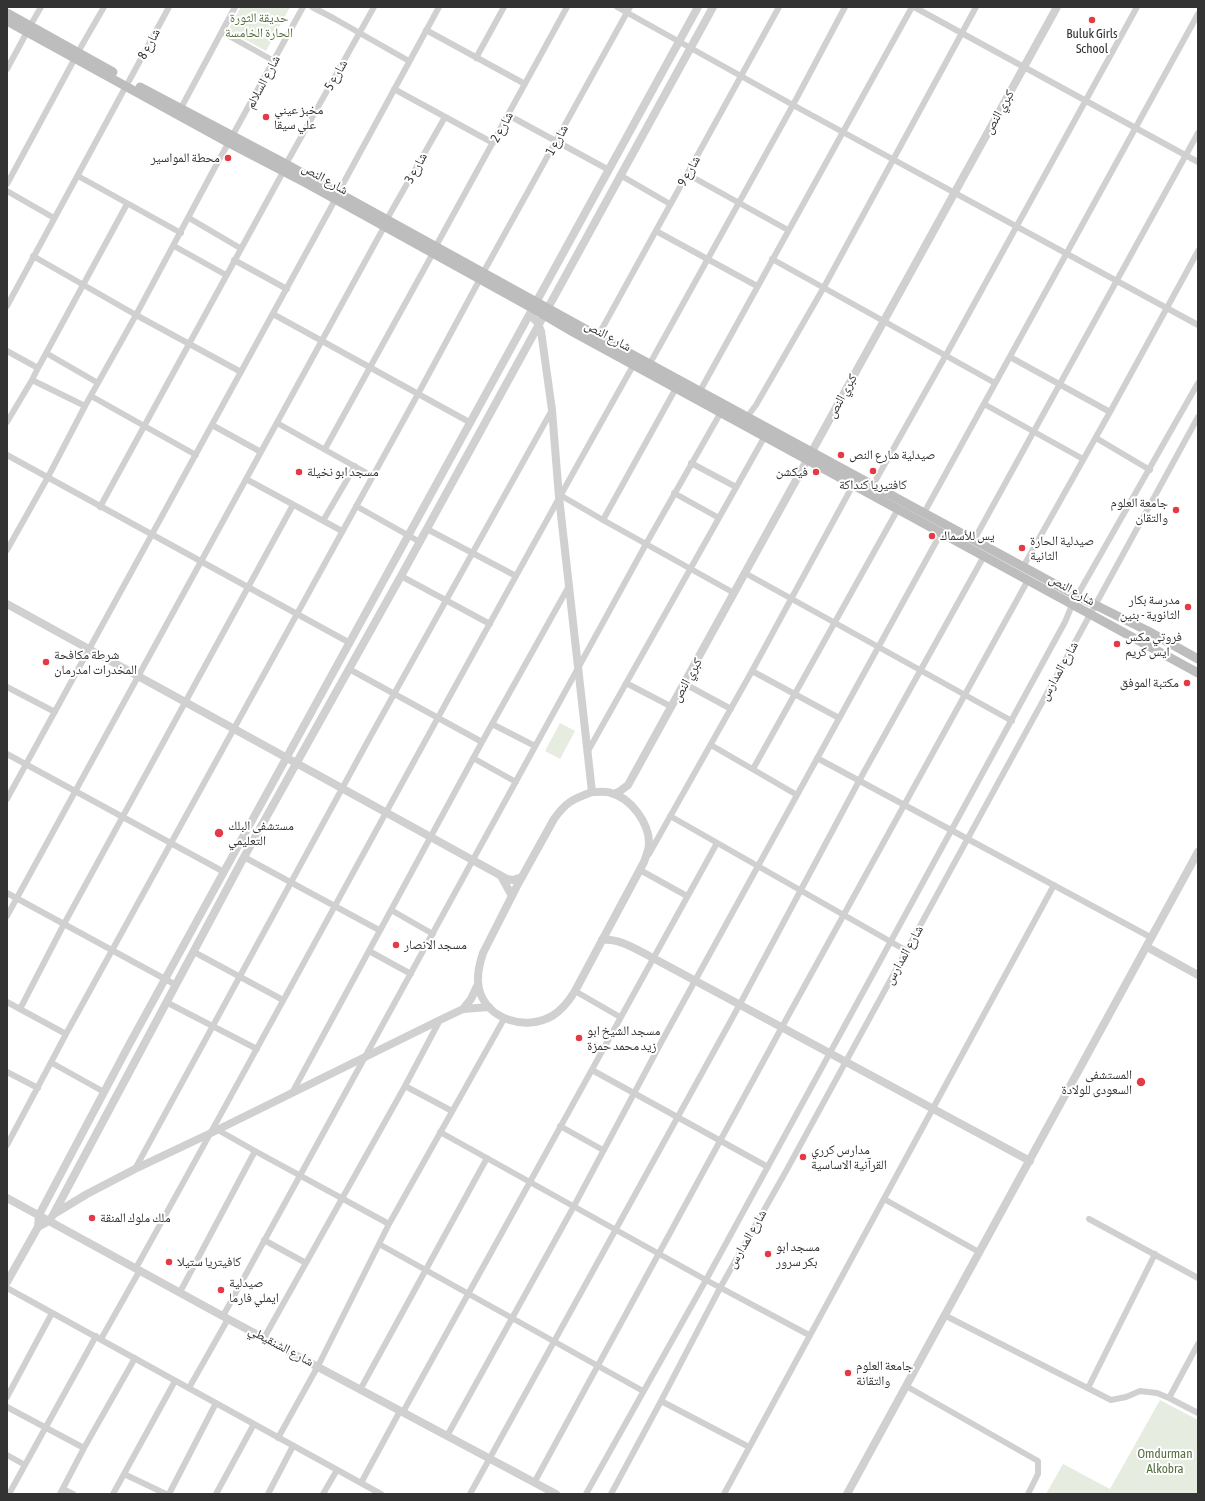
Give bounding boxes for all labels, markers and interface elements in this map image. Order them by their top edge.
park label: حديقة الثورة الحارة الخامسة [225,10,293,41]
marker: Buluk Girls School [1087,15,1097,25]
street label: شارع 8 [134,26,164,62]
place label: Buluk Girls School [1066,26,1118,57]
street label: شارع السلالم [242,53,284,111]
street label: شارع 5 [321,57,351,93]
street label: كبري النص [980,87,1018,137]
place label: مخبز عيني علي سيقا [274,102,323,133]
street label: شارع 2 [487,109,517,145]
marker: مخبز عيني علي سيقا [261,112,271,122]
street label: شارع 1 [542,122,572,158]
place label: محطة المواسير [151,150,220,166]
street label: شارع 3 [401,150,431,186]
marker: محطة المواسير [223,153,233,163]
street label: شارع 9 [674,153,704,189]
street label: شارع النص [299,160,351,198]
street label: شارع النص [582,317,634,355]
street label: كبري النص [823,371,861,421]
place label: صيدلية شارع النص [849,447,936,463]
marker: صيدلية شارع النص [836,450,846,460]
place label: مسجد ابو نخيلة [307,464,379,480]
place label: فيكشن [776,464,808,480]
marker: كافتيريا كنداكة [868,466,878,476]
marker: مسجد ابو نخيلة [294,467,304,477]
marker: فيكشن [811,467,821,477]
place label: كافتيريا كنداكة [839,477,907,493]
place label: جامعة العلوم والتقان [1111,495,1168,526]
marker: جامعة العلوم والتقان [1171,505,1181,515]
place label: يس للأسماك [940,528,995,544]
marker: يس للأسماك [927,531,937,541]
place label: صيدلية الحارة الثانية [1030,533,1094,564]
marker: صيدلية الحارة الثانية [1017,543,1027,553]
street label: شارع النص [1046,571,1098,609]
place label: مدرسة بكار الثانوية - بنين [1120,592,1180,623]
marker: مدرسة بكار الثانوية - بنين [1183,602,1193,612]
place label: فروتي مكس ايس كريم [1125,629,1182,660]
street label: شارع المدارس [1036,639,1082,703]
marker: فروتي مكس ايس كريم [1112,639,1122,649]
place label: شرطة مكافحة المخدرات امدرمان [54,647,137,678]
street label: كبري النص [668,655,706,705]
marker: شرطة مكافحة المخدرات امدرمان [41,657,51,667]
place label: مكتبة الموفق [1120,675,1179,691]
marker: مكتبة الموفق [1182,678,1192,688]
place label: مستشفى البلك التعليمي [228,818,294,849]
marker: مستشفى البلك التعليمي [213,827,225,839]
street label: شارع المدارس [881,923,927,987]
place label: مسجد الانصار [404,937,467,953]
marker: مسجد الانصار [391,940,401,950]
place label: مسجد الشيخ ابو زيد محمد حمزة [587,1023,660,1054]
marker: مسجد الشيخ ابو زيد محمد حمزة [574,1033,584,1043]
place label: المستشفى السعودى للولادة [1061,1067,1132,1098]
marker: المستشفى السعودى للولادة [1135,1076,1147,1088]
place label: مدارس كرري القرآنية الاساسية [811,1142,887,1173]
marker: مدارس كرري القرآنية الاساسية [798,1152,808,1162]
street label: شارع المدارس [724,1207,770,1271]
place label: ملك ملوك المنقة [100,1210,171,1226]
marker: ملك ملوك المنقة [87,1213,97,1223]
place label: مسجد ابو بكر سرور [776,1239,820,1270]
marker: مسجد ابو بكر سرور [763,1249,773,1259]
place label: كافيتريا ستيلا [177,1254,241,1270]
marker: كافيتريا ستيلا [164,1257,174,1267]
place label: صيدلية ايملي فارما [229,1275,279,1306]
marker: صيدلية ايملي فارما [216,1285,226,1295]
street label: شارع الشنقيطي [246,1322,316,1370]
place label: جامعة العلوم والتقانة [856,1358,913,1389]
marker: جامعة العلوم والتقانة [843,1368,853,1378]
park label: Omdurman Alkobra [1138,1446,1192,1477]

